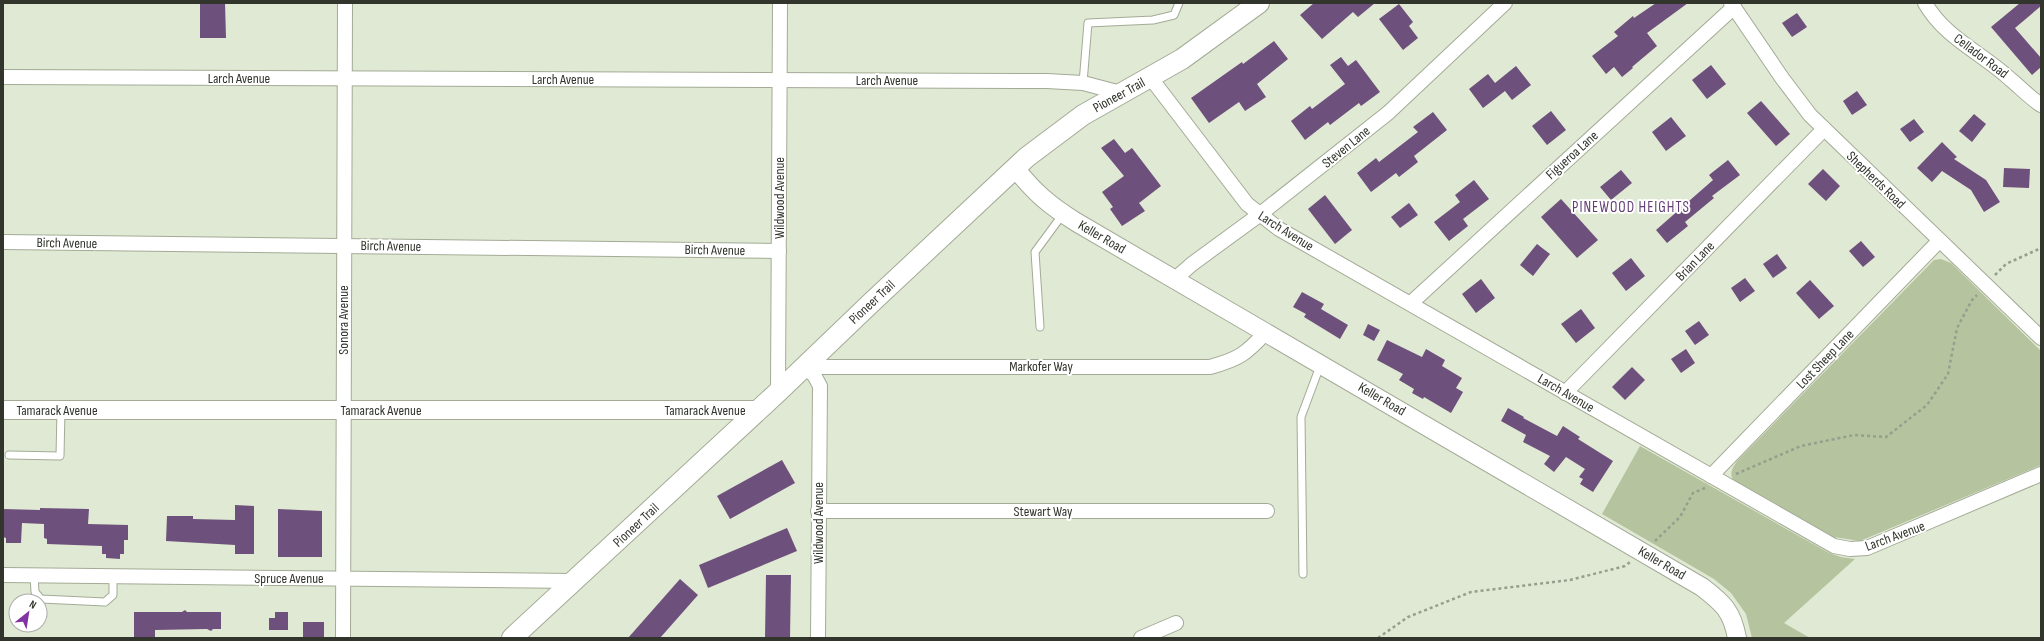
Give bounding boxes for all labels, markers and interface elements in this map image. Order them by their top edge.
street label: Cellador Road [1950,30,2012,82]
street label: Larch Avenue [208,70,270,87]
street label: Larch Avenue [532,71,594,88]
street label: Larch Avenue [856,72,918,89]
street label: Pioneer Trail [1090,74,1148,116]
street label: Steven Lane [1318,122,1374,172]
street label: Figueroa Lane [1542,127,1602,183]
street label: Shepherds Road [1843,148,1909,212]
street label: Wildwood Avenue [771,157,788,239]
district label: PINEWOOD HEIGHTS [1572,198,1690,217]
street label: Larch Avenue [1255,207,1317,255]
street label: Keller Road [1075,217,1129,257]
street label: Birch Avenue [37,234,97,252]
street label: Birch Avenue [361,237,421,255]
street label: Brian Lane [1672,238,1718,284]
street label: Birch Avenue [685,241,745,259]
street label: Pioneer Trail [845,276,899,328]
street label: Sonora Avenue [335,285,352,355]
street label: Lost Sheep Lane [1793,326,1857,392]
street label: Markofer Way [1009,358,1073,375]
street label: Larch Avenue [1535,370,1597,416]
street label: Keller Road [1355,379,1409,419]
street label: Tamarack Avenue [16,402,98,419]
street label: Tamarack Avenue [340,402,422,419]
street label: Tamarack Avenue [664,402,746,419]
street label: Wildwood Avenue [810,482,827,564]
street label: Pioneer Trail [609,499,663,551]
street label: Stewart Way [1014,503,1073,520]
street label: Larch Avenue [1863,517,1927,555]
street label: Keller Road [1635,543,1689,583]
street label: Spruce Avenue [254,570,324,587]
north arrow [8,593,48,633]
text: N [27,598,39,612]

